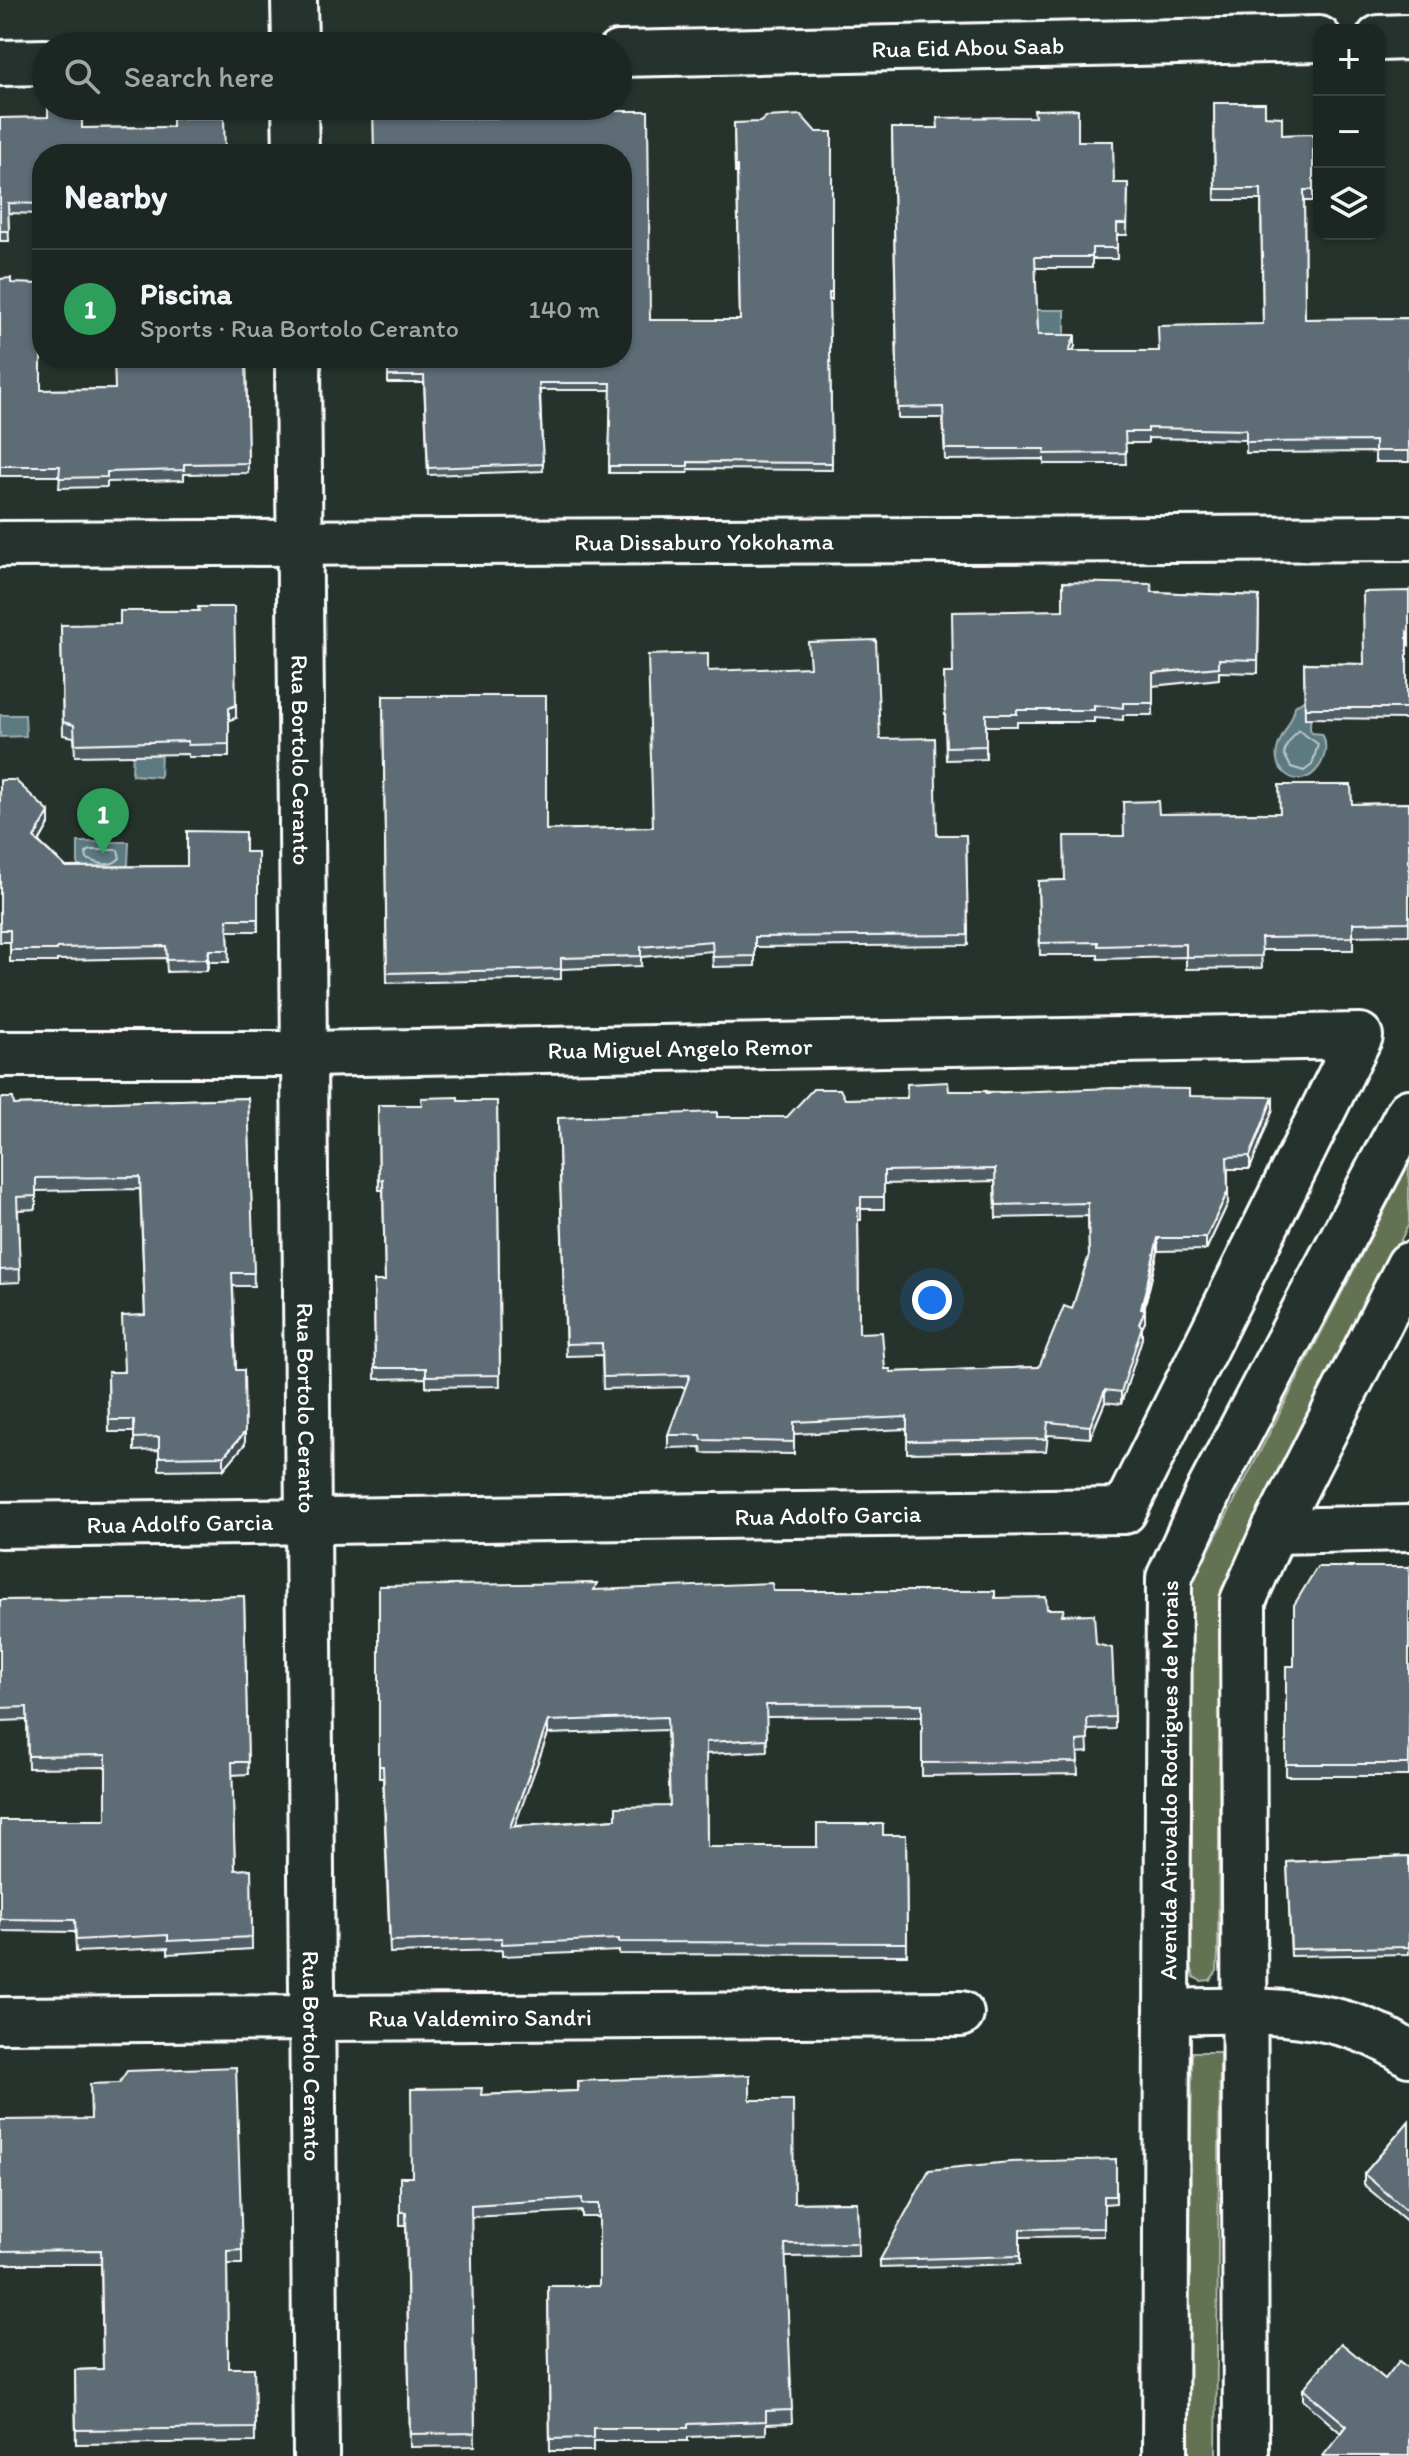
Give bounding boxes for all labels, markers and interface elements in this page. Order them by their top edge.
map controls [1313,24,1385,240]
button: + [1313,24,1385,96]
street label: Rua Eid Abou Saab [871,30,1065,63]
search box [32,32,632,120]
icon: search [60,54,104,98]
text: Search here [124,58,274,95]
button: − [1313,96,1385,168]
button: layers [1313,168,1385,240]
text: Nearby [64,176,167,217]
text: Piscina [140,275,232,312]
text: 1 [84,293,96,325]
text: 140 m [529,293,600,325]
text: Sports · Rua Bortolo Ceranto [140,312,459,344]
street label: Rua Dissaburo Yokohama [574,526,834,556]
street label: Rua Bortolo Ceranto [286,655,317,865]
pin: 1 [77,788,129,854]
street label: Rua Miguel Angelo Remor [547,1031,813,1064]
your location [912,1280,952,1320]
street label: Rua Bortolo Ceranto [292,1302,322,1513]
street label: Rua Adolfo Garcia [734,1499,922,1531]
street label: Rua Adolfo Garcia [86,1507,274,1539]
street label: Avenida Ariovaldo Rodrigues de Morais [1153,1580,1183,1980]
street label: Rua Bortolo Ceranto [297,1950,328,2161]
street label: Rua Valdemiro Sandri [368,2002,592,2032]

